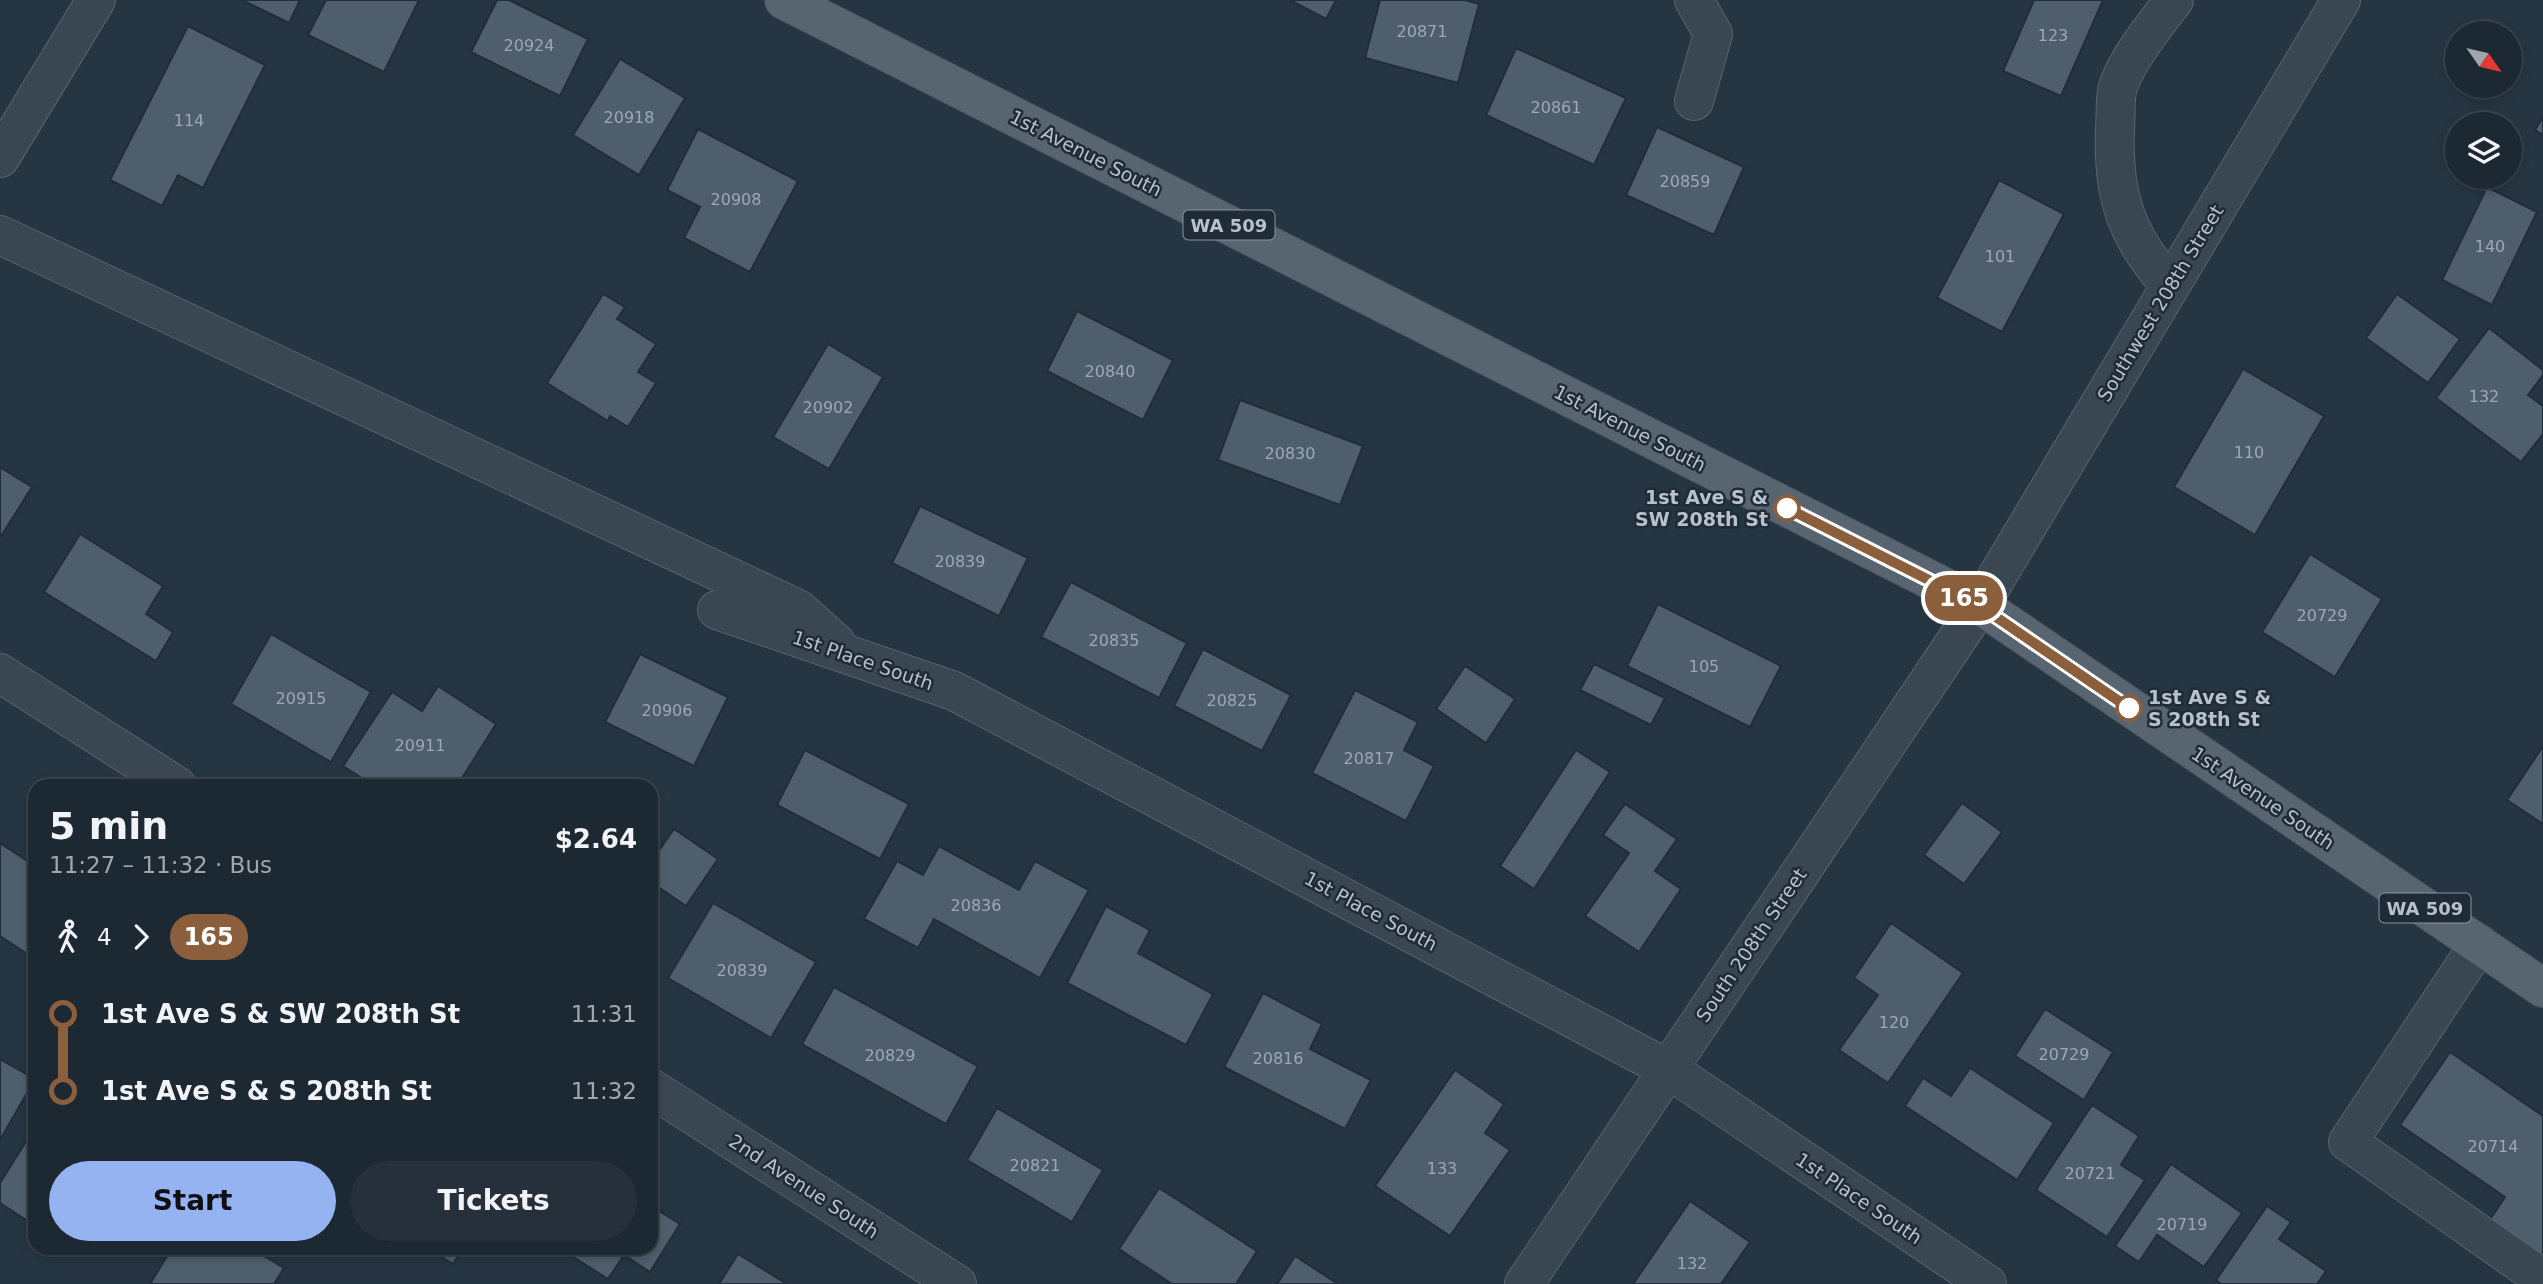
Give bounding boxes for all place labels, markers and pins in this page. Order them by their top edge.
place label: 1st Ave S & SW 208th St [1635,486,1768,530]
marker: 1st Ave S & SW 208th St [1774,495,1800,521]
place label: 1st Ave S & S 208th St [2148,686,2271,730]
marker: 1st Ave S & S 208th St [2116,695,2142,721]

